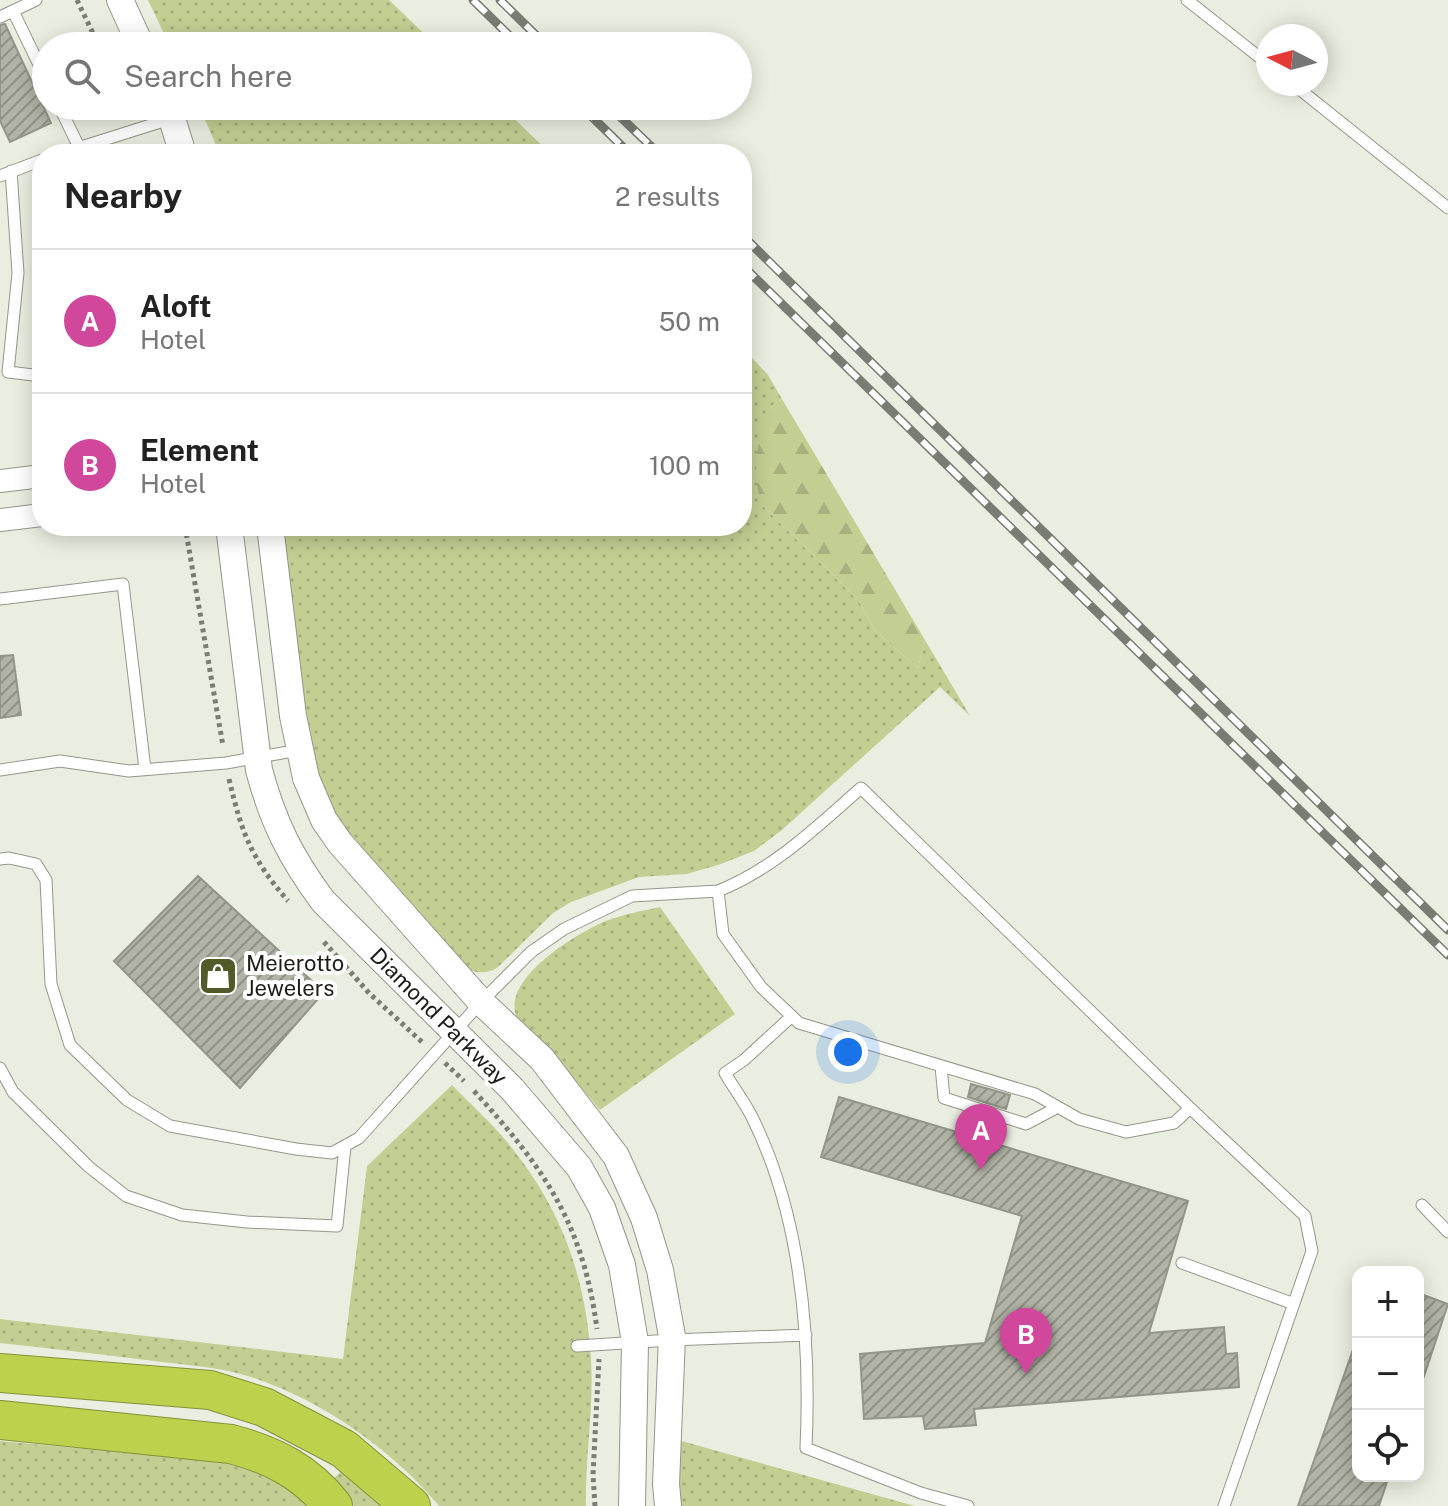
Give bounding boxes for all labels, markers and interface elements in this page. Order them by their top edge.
north arrow [1256,24,1328,96]
search box [32,32,752,120]
icon: search [60,54,104,98]
text: Search here [124,58,292,94]
text: Nearby [64,176,182,216]
text: 2 results [615,181,720,212]
text: Aloft [140,288,212,324]
text: A [81,306,99,337]
text: 50 m [659,306,720,337]
text: Hotel [140,324,206,355]
text: Element [140,432,259,468]
text: B [81,450,99,481]
text: 100 m [649,450,720,481]
text: Hotel [140,468,206,499]
street label: Diamond Parkway [365,942,513,1090]
place label: Meierotto Jewelers [246,950,344,1001]
shop icon: Meierotto Jewelers [197,955,239,997]
your location [828,1032,868,1072]
pin: A [955,1104,1007,1170]
map controls [1352,1266,1424,1482]
button: + [1352,1266,1424,1338]
pin: B [1000,1308,1052,1374]
button: − [1352,1338,1424,1410]
button: locate [1352,1410,1424,1482]

